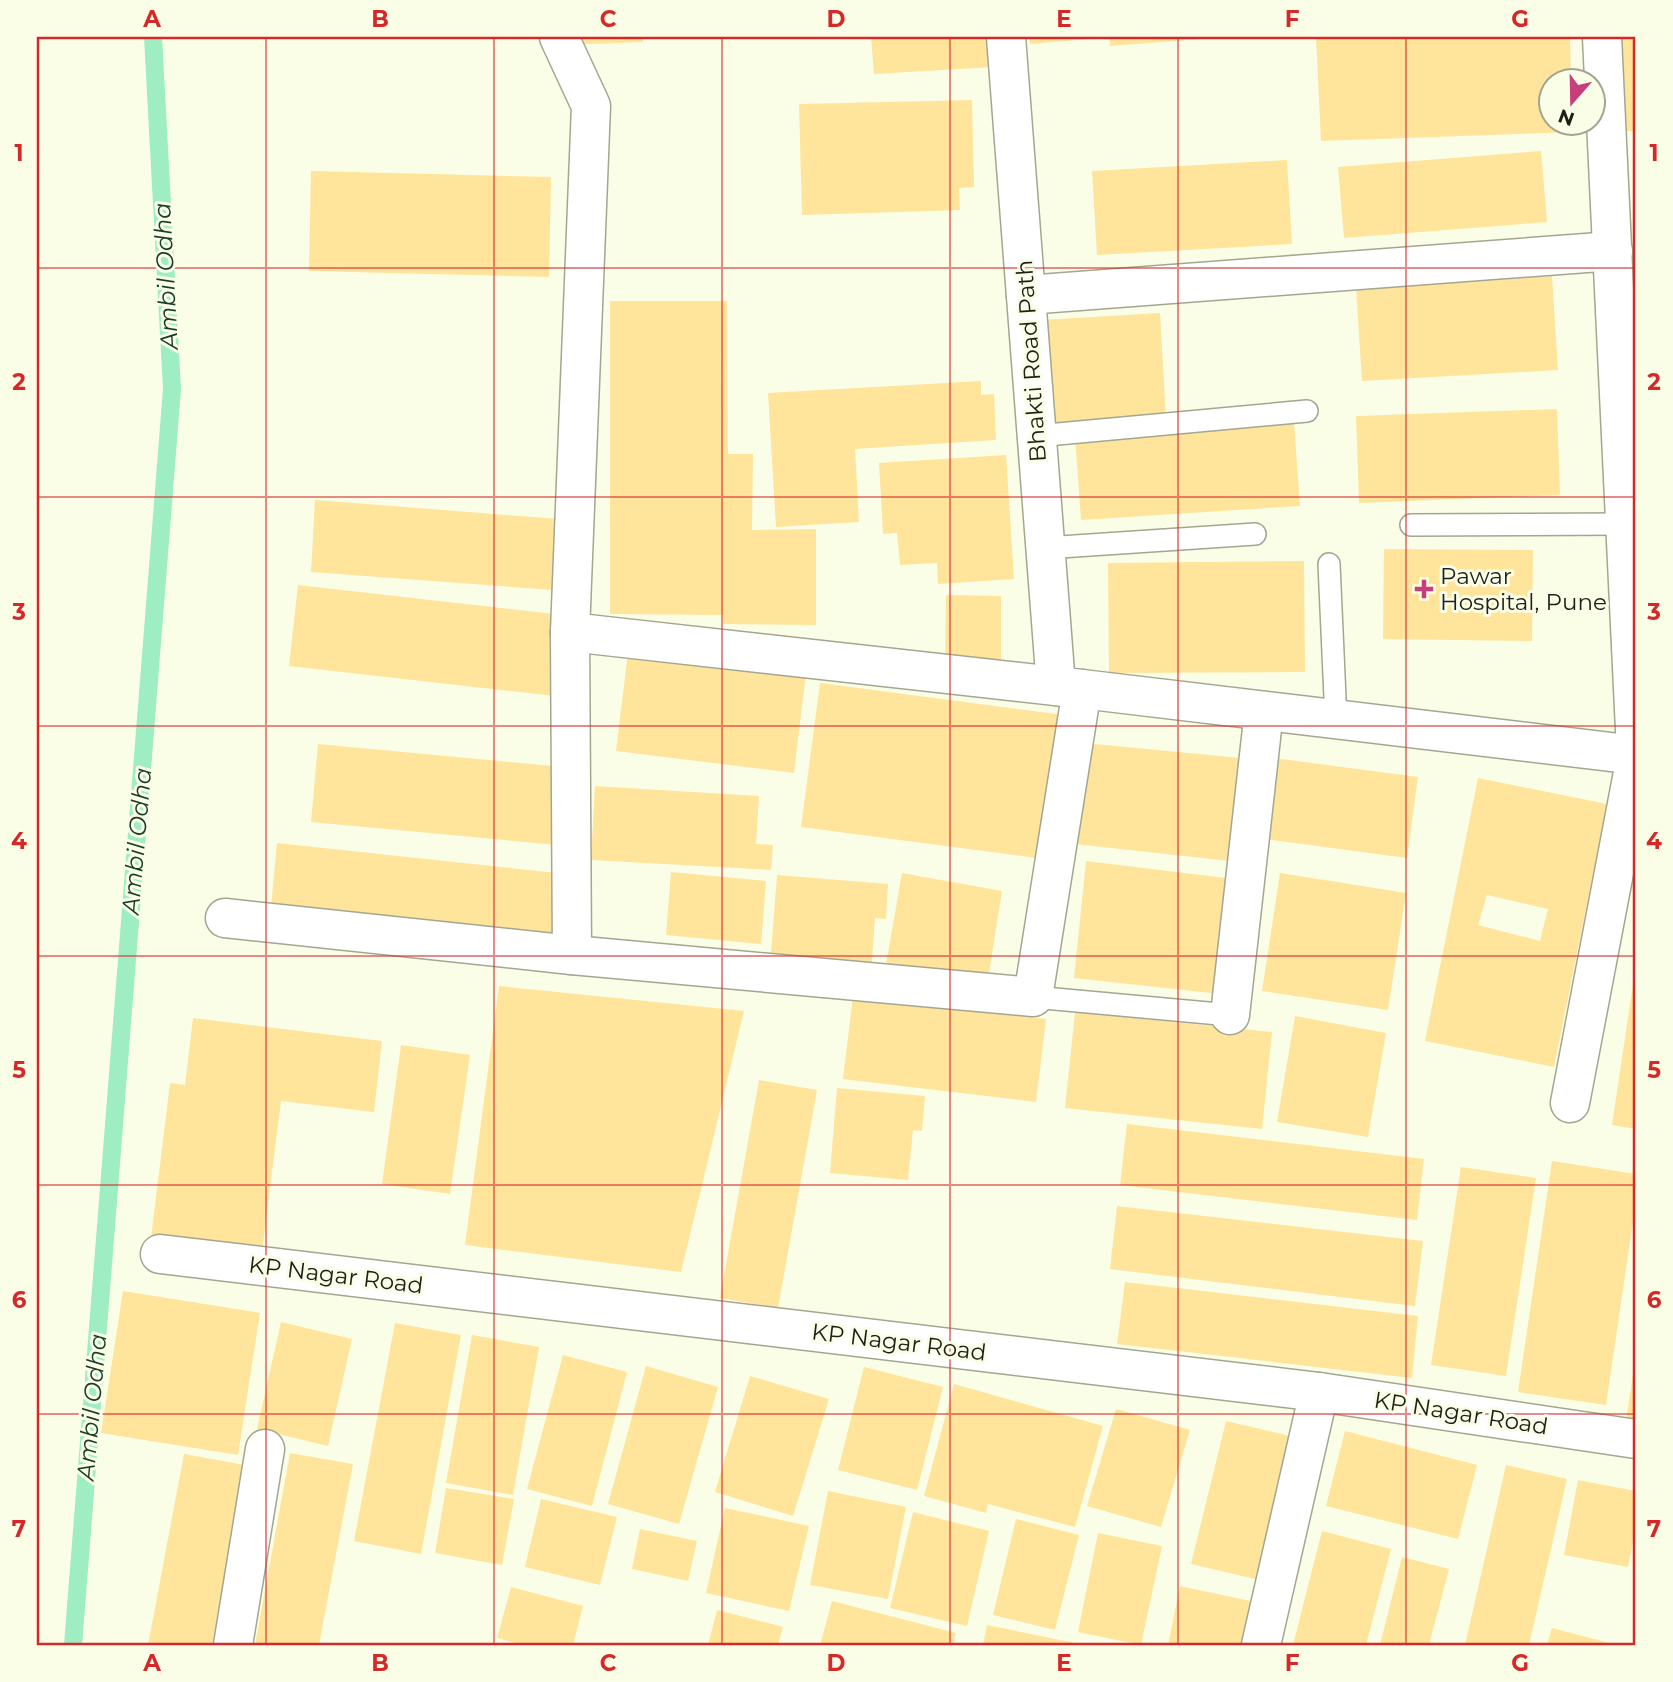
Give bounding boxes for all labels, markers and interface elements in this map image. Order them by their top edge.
text: A [142,5,161,33]
text: B [371,5,389,33]
text: C [600,5,617,33]
text: D [827,5,846,33]
text: E [1056,5,1072,33]
text: F [1285,5,1300,33]
text: G [1511,5,1529,33]
north arrow [1536,66,1606,136]
text: N [1555,104,1578,131]
text: 1 [14,139,24,167]
text: 1 [1649,139,1659,167]
water label: Ambil Odha [147,202,184,352]
street label: Bhakti Road Path [1010,259,1052,463]
text: 2 [12,368,26,396]
text: 2 [1647,368,1661,396]
place label: Pawar Hospital, Pune [1440,562,1607,616]
marker: Pawar Hospital, Pune [1414,579,1434,599]
text: 3 [11,598,26,626]
text: 3 [1646,598,1661,626]
water label: Ambil Odha [115,766,157,917]
text: 4 [11,827,27,855]
text: 4 [1646,827,1662,855]
text: 5 [12,1056,26,1084]
text: 5 [1647,1056,1661,1084]
street label: KP Nagar Road [247,1250,425,1300]
text: 6 [12,1286,27,1314]
text: 6 [1647,1286,1662,1314]
street label: KP Nagar Road [810,1317,988,1367]
water label: Ambil Odha [70,1332,112,1483]
street label: KP Nagar Road [1372,1385,1550,1441]
text: 7 [12,1515,26,1543]
text: 7 [1647,1515,1661,1543]
text: A [142,1649,161,1677]
text: B [371,1649,389,1677]
text: C [600,1649,617,1677]
text: D [827,1649,846,1677]
text: E [1056,1649,1072,1677]
text: F [1285,1649,1300,1677]
text: G [1511,1649,1529,1677]

